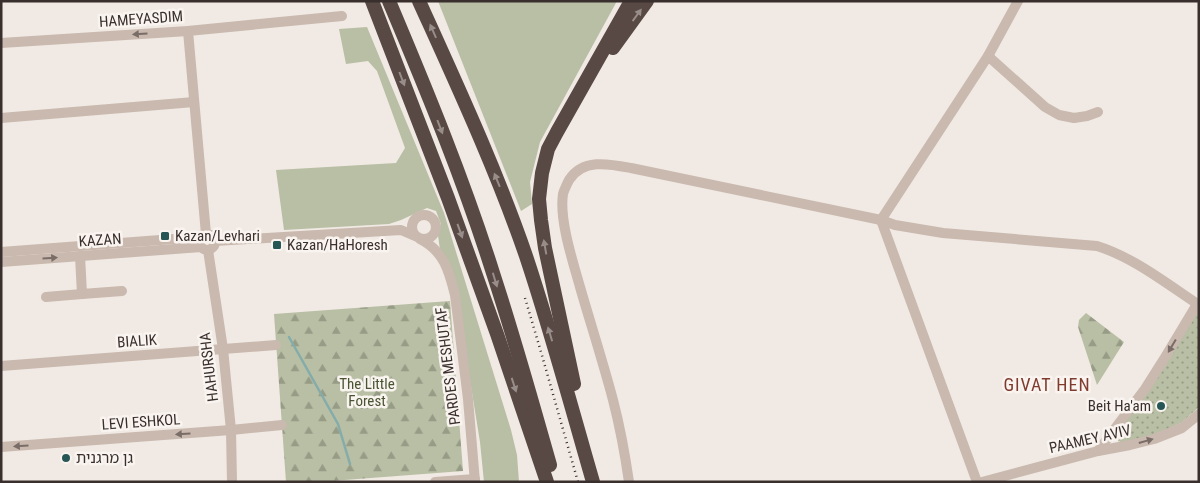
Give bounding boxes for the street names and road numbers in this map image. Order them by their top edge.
street label: HAMEYASDIM [98,7,184,31]
street label: KAZAN [78,230,122,250]
street label: PARDES MESHUTAF [432,306,464,426]
street label: BIALIK [117,331,158,351]
street label: HAHURSHA [196,331,222,403]
street label: LEVI ESHKOL [101,410,181,434]
street label: PAAMEY AVIV [1047,421,1133,457]

